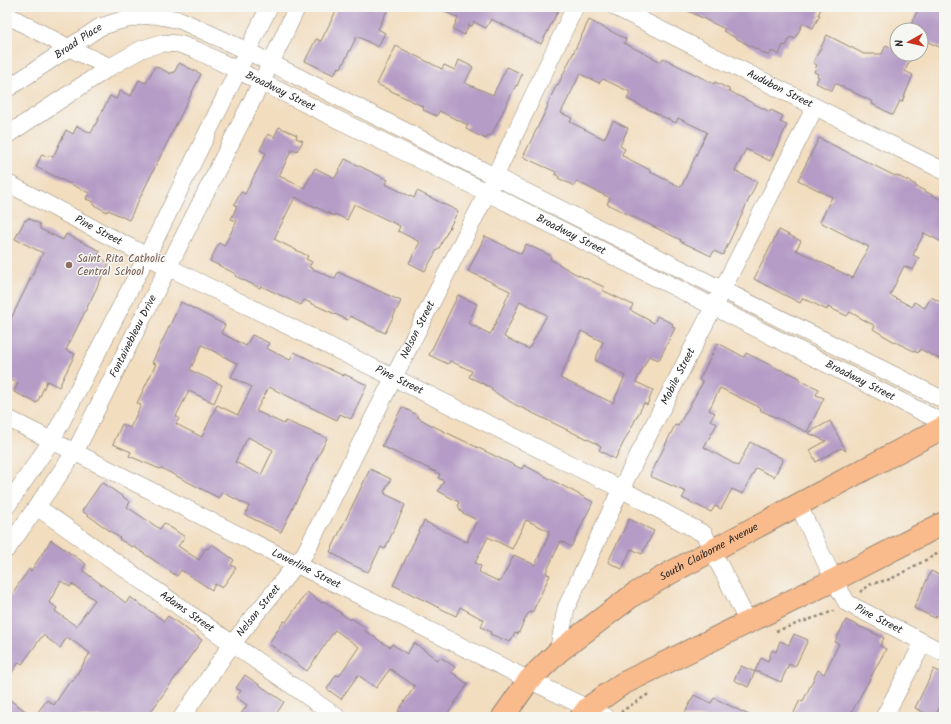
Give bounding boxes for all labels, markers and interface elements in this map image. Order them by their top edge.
street label: Broad Place [51,19,106,64]
north arrow [889,22,929,62]
text: N [891,39,909,48]
street label: Audubon Street [744,65,816,113]
street label: Broadway Street [242,66,319,117]
street label: Broadway Street [533,210,610,260]
street label: Pine Street [71,211,126,251]
place label: Saint Rita Catholic Central School [77,250,165,281]
marker: Saint Rita Catholic Central School [64,260,74,270]
street label: Fontainebleau Drive [105,292,162,381]
street label: Nelson Street [395,297,440,362]
street label: Mobile Street [656,344,701,408]
street label: Broadway Street [822,355,899,406]
street label: Pine Street [372,361,427,400]
street label: South Claiborne Avenue [656,518,762,586]
street label: Lowerline Street [268,544,345,594]
street label: Nelson Street [232,580,286,641]
street label: Adams Street [156,586,219,638]
street label: Pine Street [851,599,906,639]

